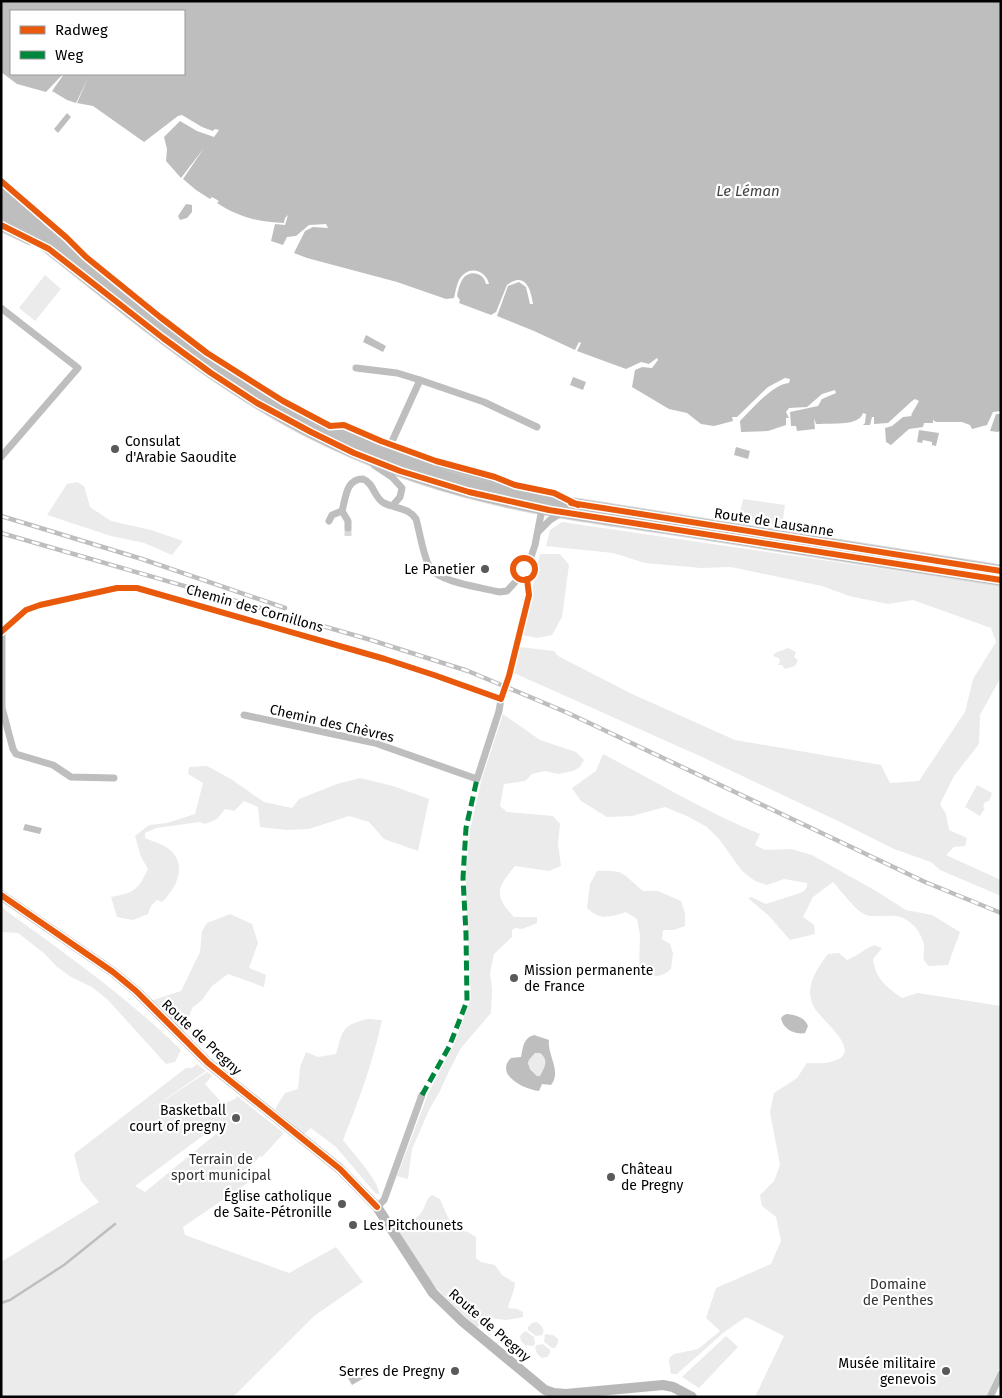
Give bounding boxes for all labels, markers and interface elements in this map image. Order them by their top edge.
legend [10,10,185,75]
text: Radweg [55,21,108,39]
text: Weg [55,46,83,64]
water label: Le Léman [716,182,780,200]
place label: Consulat d'Arabie Saoudite [125,433,237,466]
marker: Consulat d'Arabie Saoudite [109,443,121,455]
street label: Route de Lausanne [713,505,835,540]
place label: Le Panetier [404,561,476,578]
marker: Le Panetier [479,563,491,575]
street label: Chemin des Cornillons [184,581,326,636]
street label: Chemin des Chèvres [268,701,396,746]
place label: Mission permanente de France [524,962,653,995]
marker: Mission permanente de France [508,972,520,984]
street label: Route de Pregny [158,996,245,1079]
place label: Basketball court of pregny [129,1102,226,1135]
marker: Basketball court of pregny [230,1112,242,1124]
park label: Terrain de sport municipal [171,1151,271,1184]
place label: Château de Pregny [621,1161,684,1194]
marker: Château de Pregny [605,1171,617,1183]
place label: Église catholique de Saite-Pétronille [214,1187,332,1221]
marker: Église catholique de Saite-Pétronille [336,1198,348,1210]
place label: Les Pitchounets [363,1217,464,1234]
marker: Les Pitchounets [347,1219,359,1231]
park label: Domaine de Penthes [863,1276,934,1309]
street label: Route de Pregny [445,1285,534,1366]
place label: Musée militaire genevois [838,1355,936,1388]
place label: Serres de Pregny [339,1363,445,1380]
marker: Serres de Pregny [449,1365,461,1377]
marker: Musée militaire genevois [940,1365,952,1377]

